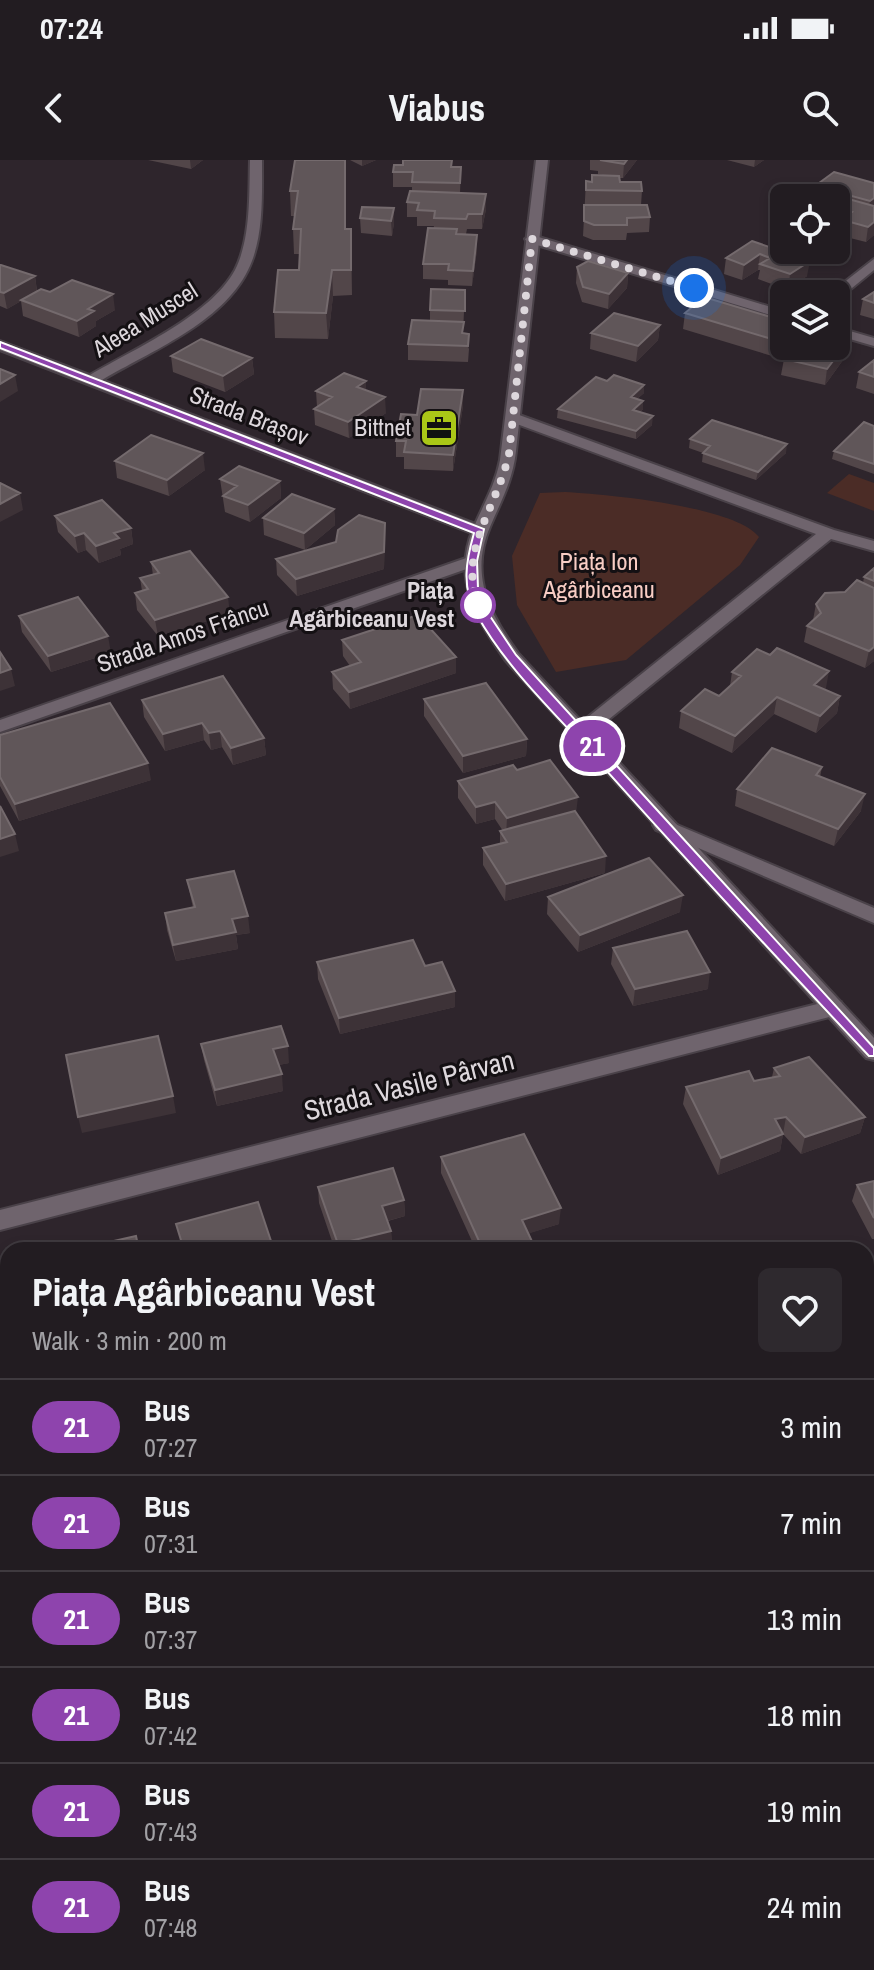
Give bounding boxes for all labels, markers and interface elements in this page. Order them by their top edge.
text: 07:24 [40,8,103,48]
text: Viabus [389,84,485,132]
icon: back [32,86,76,130]
icon: search [798,86,842,130]
map controls [770,184,850,360]
button: locate [770,184,850,264]
your location [674,268,714,308]
street label: Aleea Muscel [85,274,203,365]
button: layers [770,280,850,360]
street label: Strada Brașov [185,378,313,452]
office icon: Bittnet [418,407,460,449]
place label: Bittnet [354,411,412,443]
park label: Piața Ion Agârbiceanu [542,545,655,605]
place label: Piața Agârbiceanu Vest [289,574,454,634]
marker: Piața Agârbiceanu Vest [461,588,495,622]
street label: Strada Amos Frâncu [93,591,273,679]
line badge: 21 [556,720,628,772]
text: 21 [579,727,605,765]
street label: Strada Vasile Pârvan [300,1041,518,1129]
text: Piața Agârbiceanu Vest [32,1267,375,1318]
button: heart [758,1268,842,1352]
text: Walk · 3 min · 200 m [32,1323,227,1358]
text: Bus [144,1390,190,1430]
text: 3 min [780,1407,842,1447]
text: 21 [63,1408,89,1446]
text: 07:27 [144,1430,197,1465]
text: Bus [144,1486,190,1526]
text: 7 min [780,1503,842,1543]
text: 21 [63,1504,89,1542]
text: 07:31 [144,1526,197,1561]
text: Bus [144,1582,190,1622]
text: 13 min [767,1599,842,1639]
text: 21 [63,1600,89,1638]
text: 07:37 [144,1622,197,1657]
text: Bus [144,1678,190,1718]
text: 18 min [767,1695,842,1735]
text: 21 [63,1696,89,1734]
text: 07:42 [144,1718,197,1753]
text: Bus [144,1774,190,1814]
text: 19 min [767,1791,842,1831]
text: 21 [63,1792,89,1830]
text: 07:43 [144,1814,197,1849]
text: Bus [144,1870,190,1910]
text: 24 min [767,1887,842,1927]
text: 21 [63,1888,89,1926]
text: 07:48 [144,1910,197,1945]

